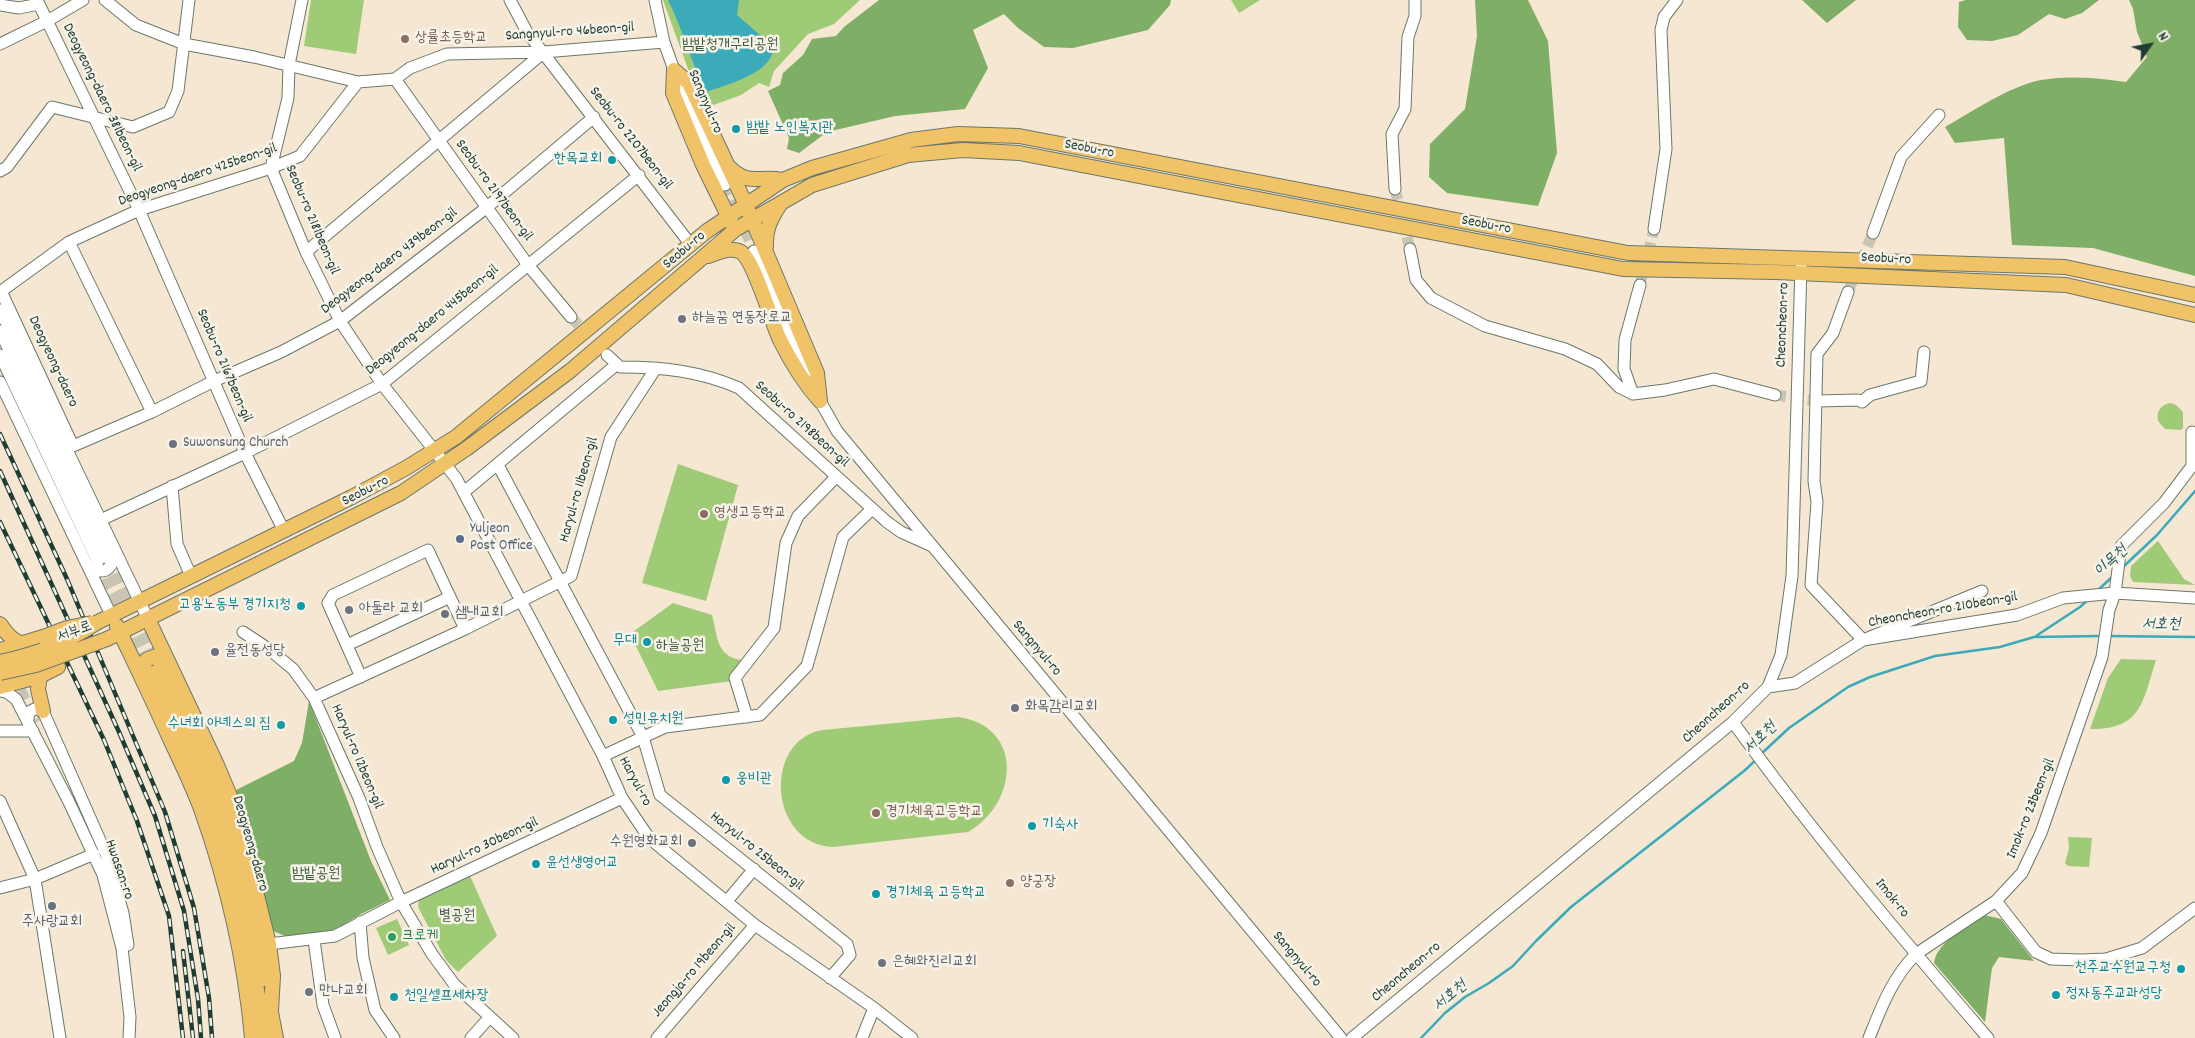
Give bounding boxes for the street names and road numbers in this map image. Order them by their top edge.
street label: Sangnyul-ro 46beon-gil [505,20,635,46]
street label: Deogyeong-daero 381beon-gil [57,21,145,175]
street label: Sangnyul-ro [683,67,725,137]
street label: Seobu-ro 2207beon-gil [584,84,676,194]
street label: Seobu-ro [1063,136,1115,164]
street label: Seobu-ro 2197beon-gil [450,137,536,245]
street label: Deogyeong-daero 425beon-gil [116,140,280,212]
street label: Seobu-ro 2181beon-gil [280,162,342,278]
street label: Deogyeong-daero 439beon-gil [318,205,462,319]
street label: Seobu-ro [1460,212,1512,240]
street label: Seobu-ro [660,228,710,274]
street label: Seobu-ro [1860,250,1912,270]
street label: Deogyeong-daero 445beon-gil [363,262,503,380]
street label: Cheoncheon-ro [1774,282,1794,368]
street label: Seobu-ro 2167beon-gil [191,307,255,425]
street label: Deogyeong-daero [23,314,81,410]
street label: Seobu-ro 2198beon-gil [750,378,852,472]
street label: Haryul-ro 11beon-gil [556,435,604,545]
street label: Seobu-ro [340,473,392,511]
street label: Cheoncheon-ro 210beon-gil [1867,589,2019,633]
street label: Sangnyul-ro [1007,617,1065,681]
street label: 서부로 [55,618,95,648]
street label: Cheoncheon-ro [1679,678,1755,748]
street label: Haryul-ro 12beon-gil [326,702,386,812]
street label: Haryul-ro [613,754,655,810]
street label: Imok-ro 23beon-gil [2004,756,2060,862]
street label: Deogyeong-daero [227,794,271,894]
street label: Haryul-ro 25beon-gil [705,809,807,895]
street label: Haryul-ro 30beon-gil [428,814,542,880]
street label: Hwasan-ro [99,838,137,902]
street label: Imok-ro [1870,876,1912,922]
street label: Jeongja-ro 19beon-gil [649,920,741,1022]
street label: Sangnyul-ro [1267,928,1325,992]
street label: Cheoncheon-ro [1369,939,1445,1007]

